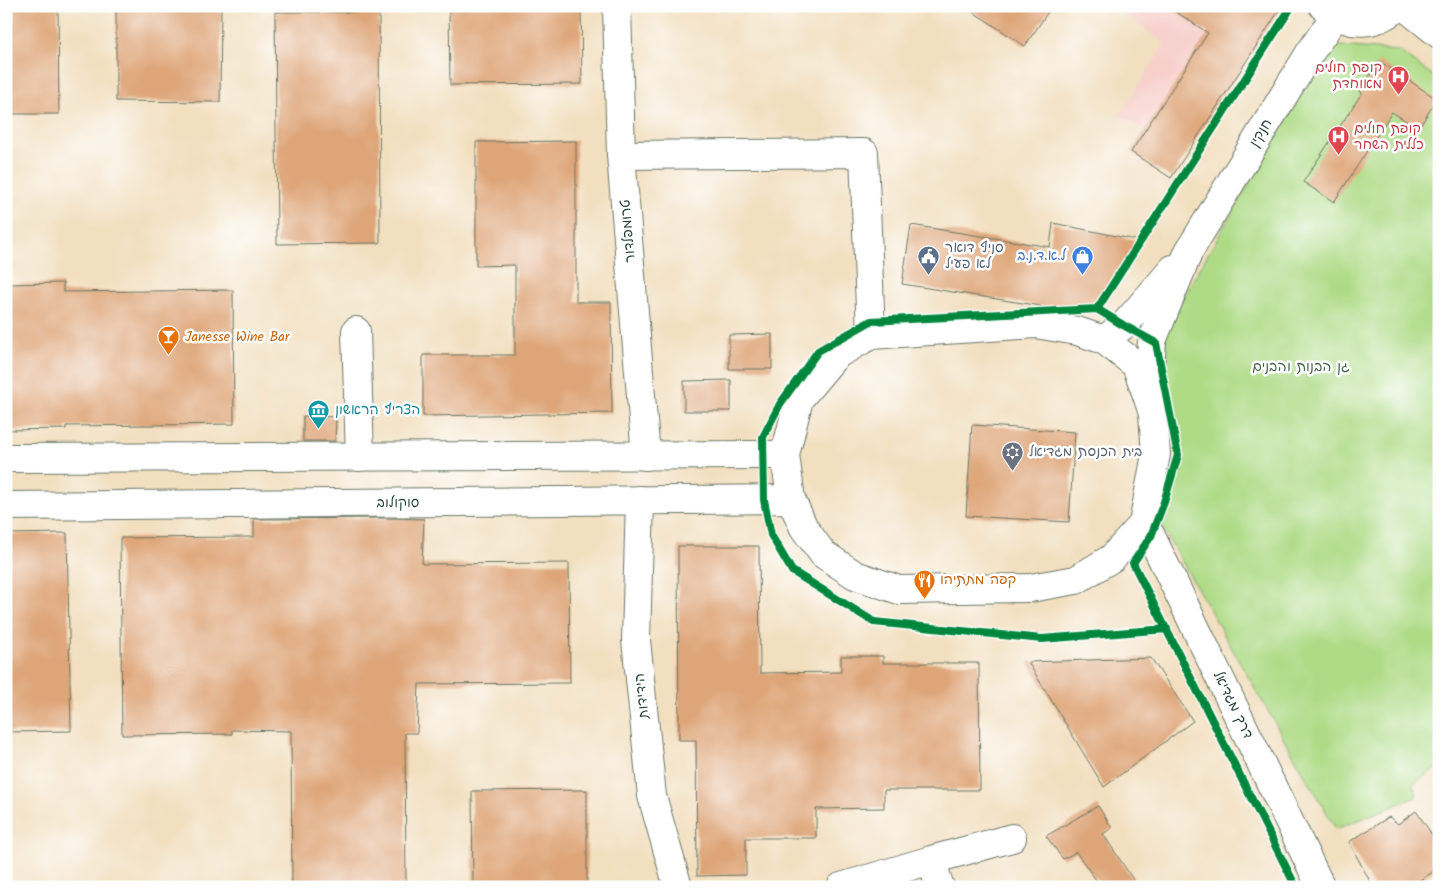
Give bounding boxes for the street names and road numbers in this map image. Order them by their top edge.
street label: חנקין [1244,114,1278,152]
street label: טרומפלדור [614,199,642,263]
street label: סוקולוב [377,492,419,514]
street label: דרך מגדיאל [1207,667,1259,743]
street label: הידידות [629,672,655,721]

